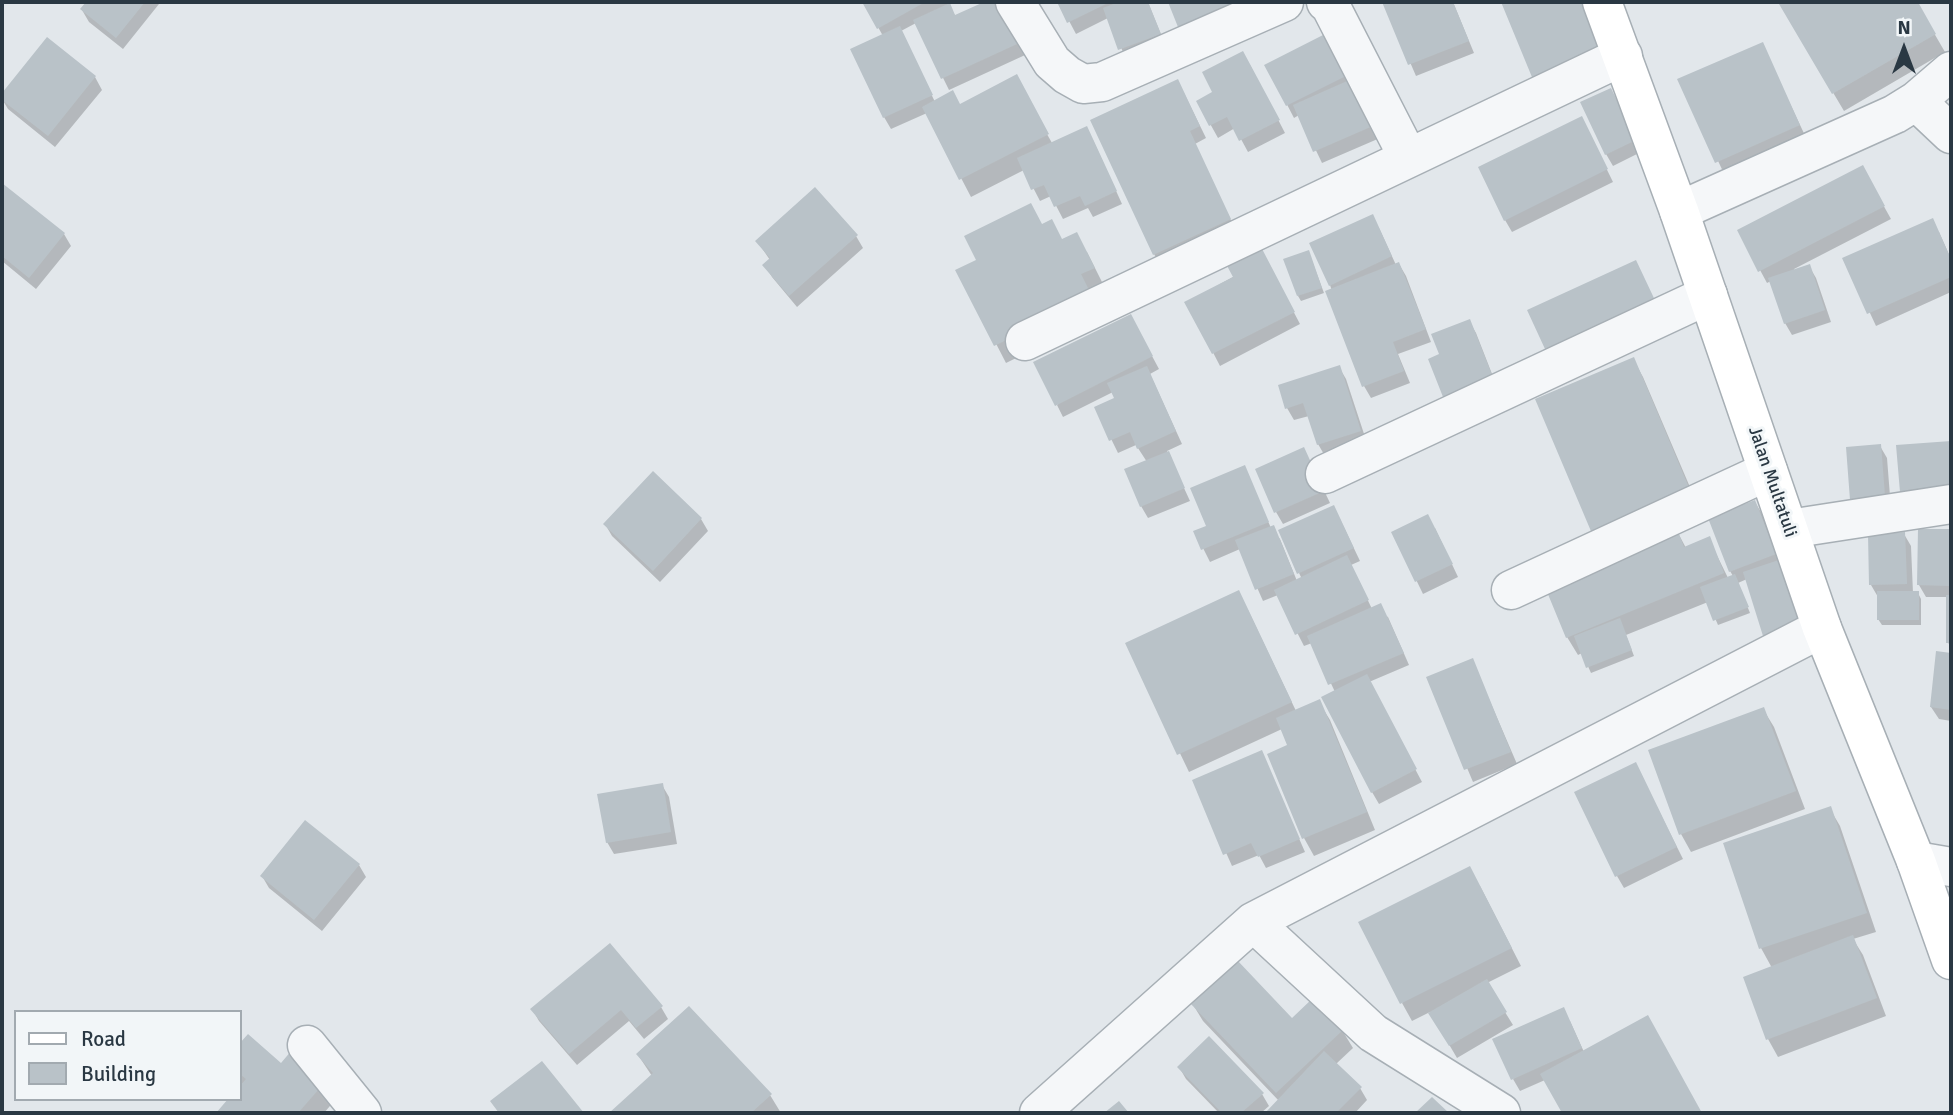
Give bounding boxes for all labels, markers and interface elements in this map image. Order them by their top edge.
north arrow [1869,14,1939,84]
text: N [1897,16,1911,40]
street label: Jalan Multatuli [1743,424,1801,540]
legend [14,1010,242,1101]
text: Road [81,1026,126,1052]
text: Building [81,1061,156,1087]

